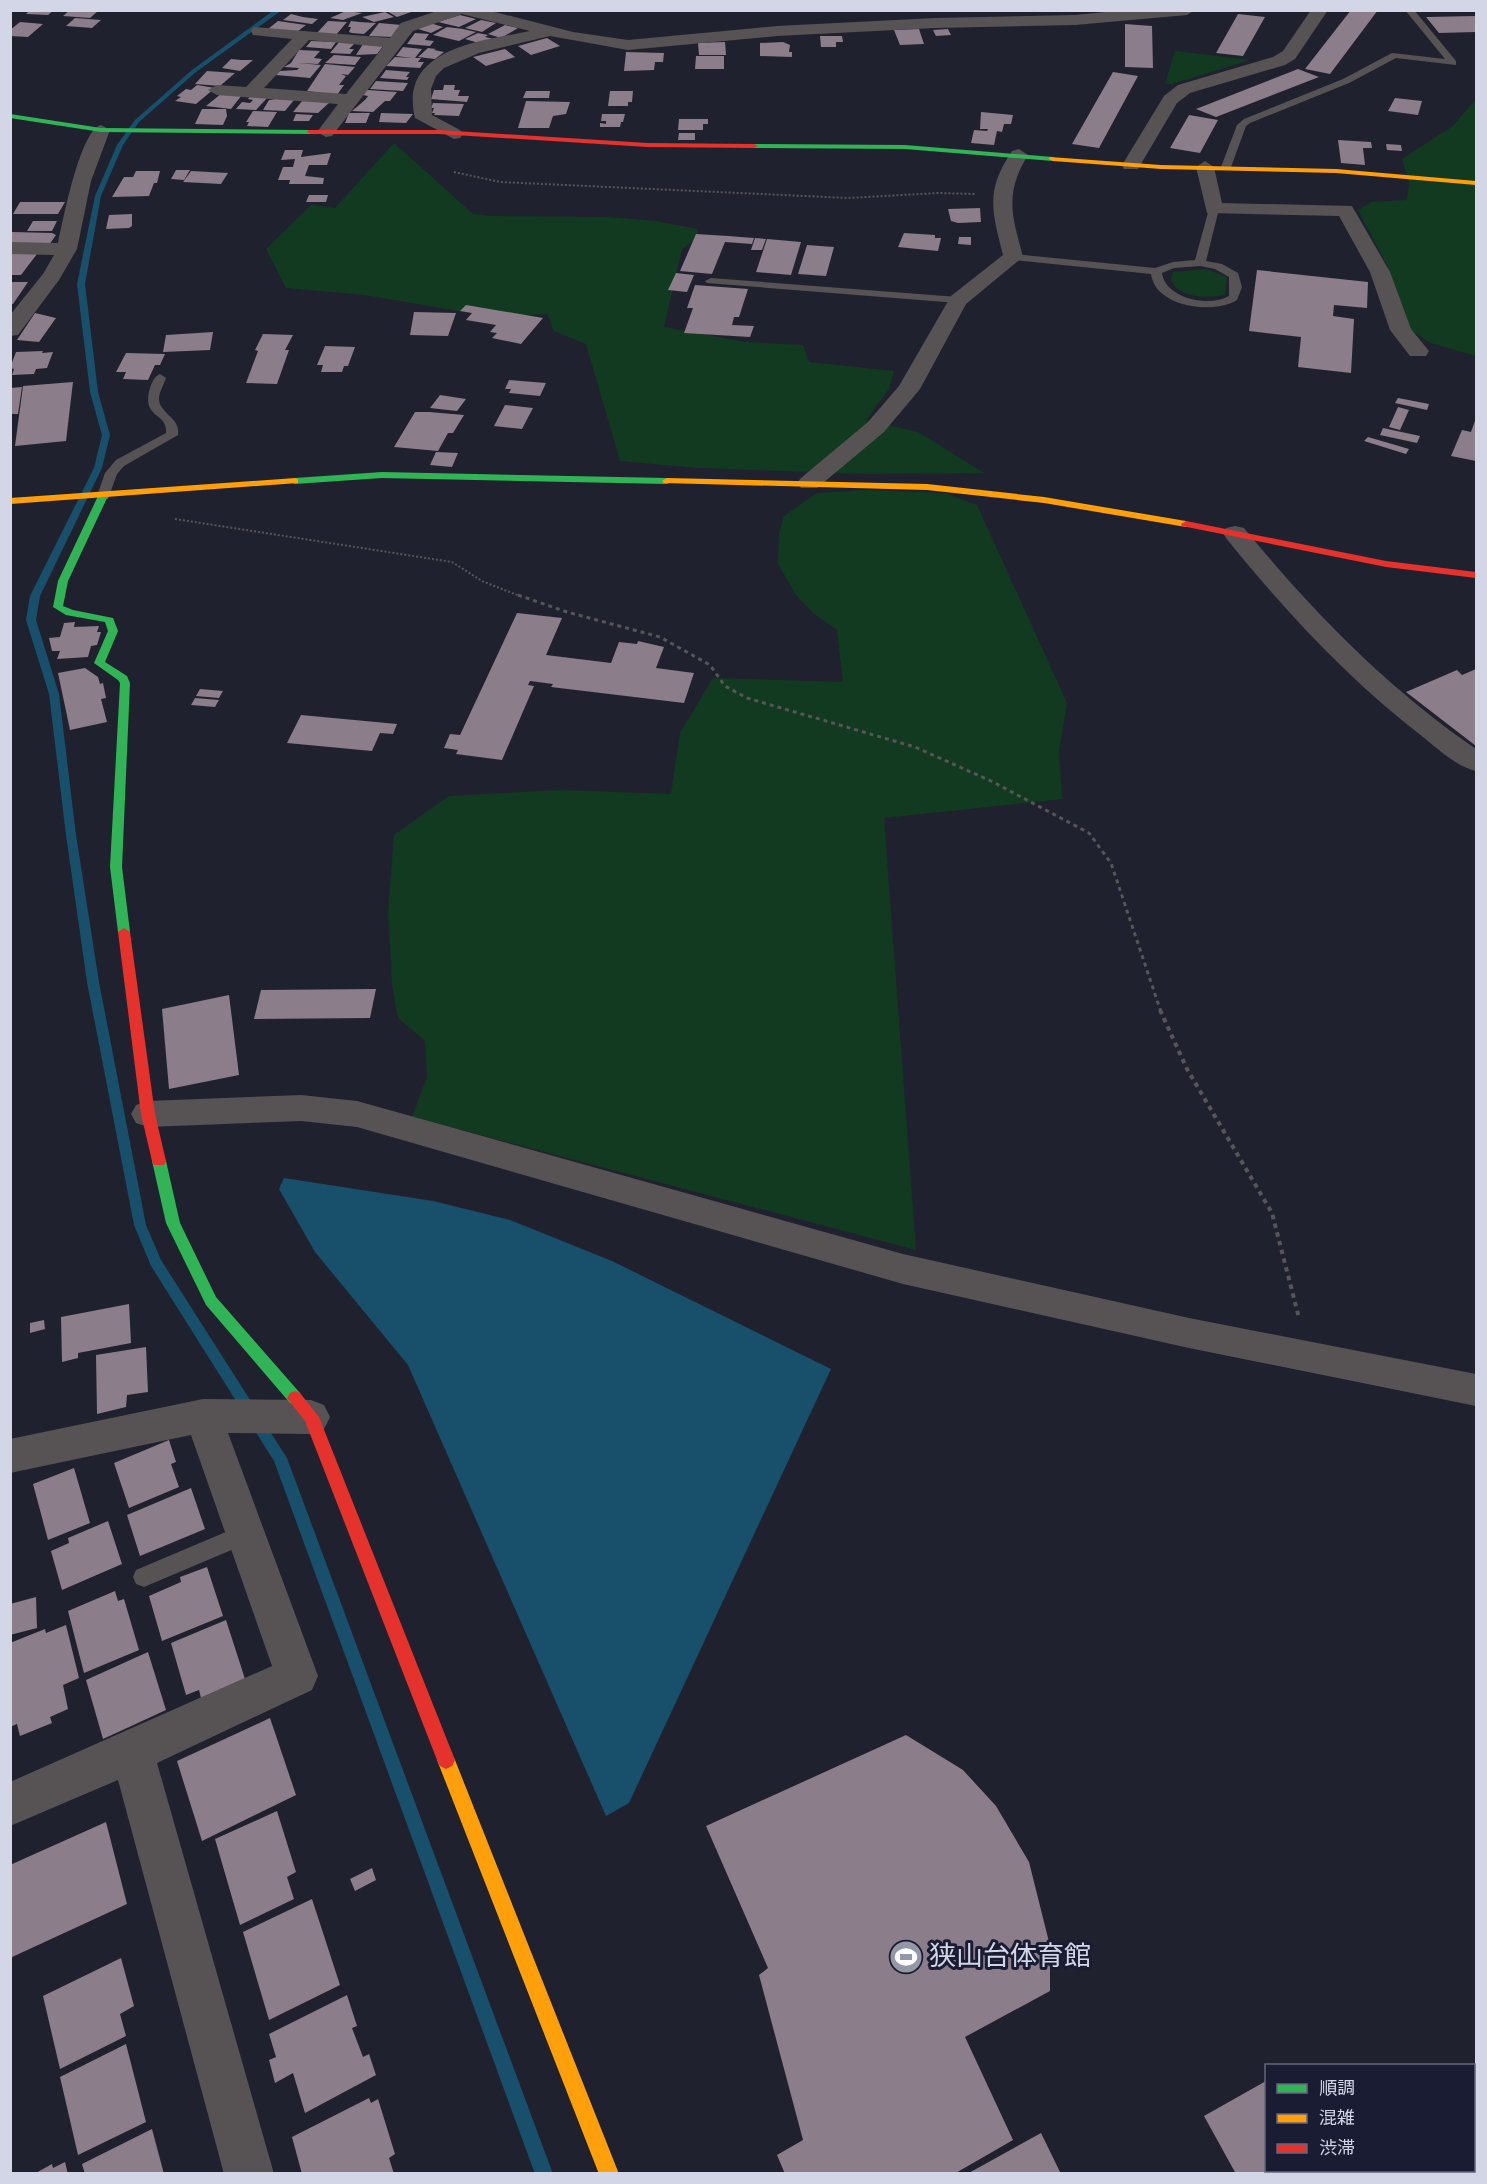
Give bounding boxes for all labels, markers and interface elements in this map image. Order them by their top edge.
place label: 狭山台体育館 [929,1936,1091,1978]
sports icon: 狭山台体育館 [888,1939,924,1975]
legend [1265,2064,1475,2172]
text: 順調 [1319,2075,1355,2102]
text: 混雑 [1319,2105,1355,2132]
text: 渋滞 [1319,2135,1355,2162]

